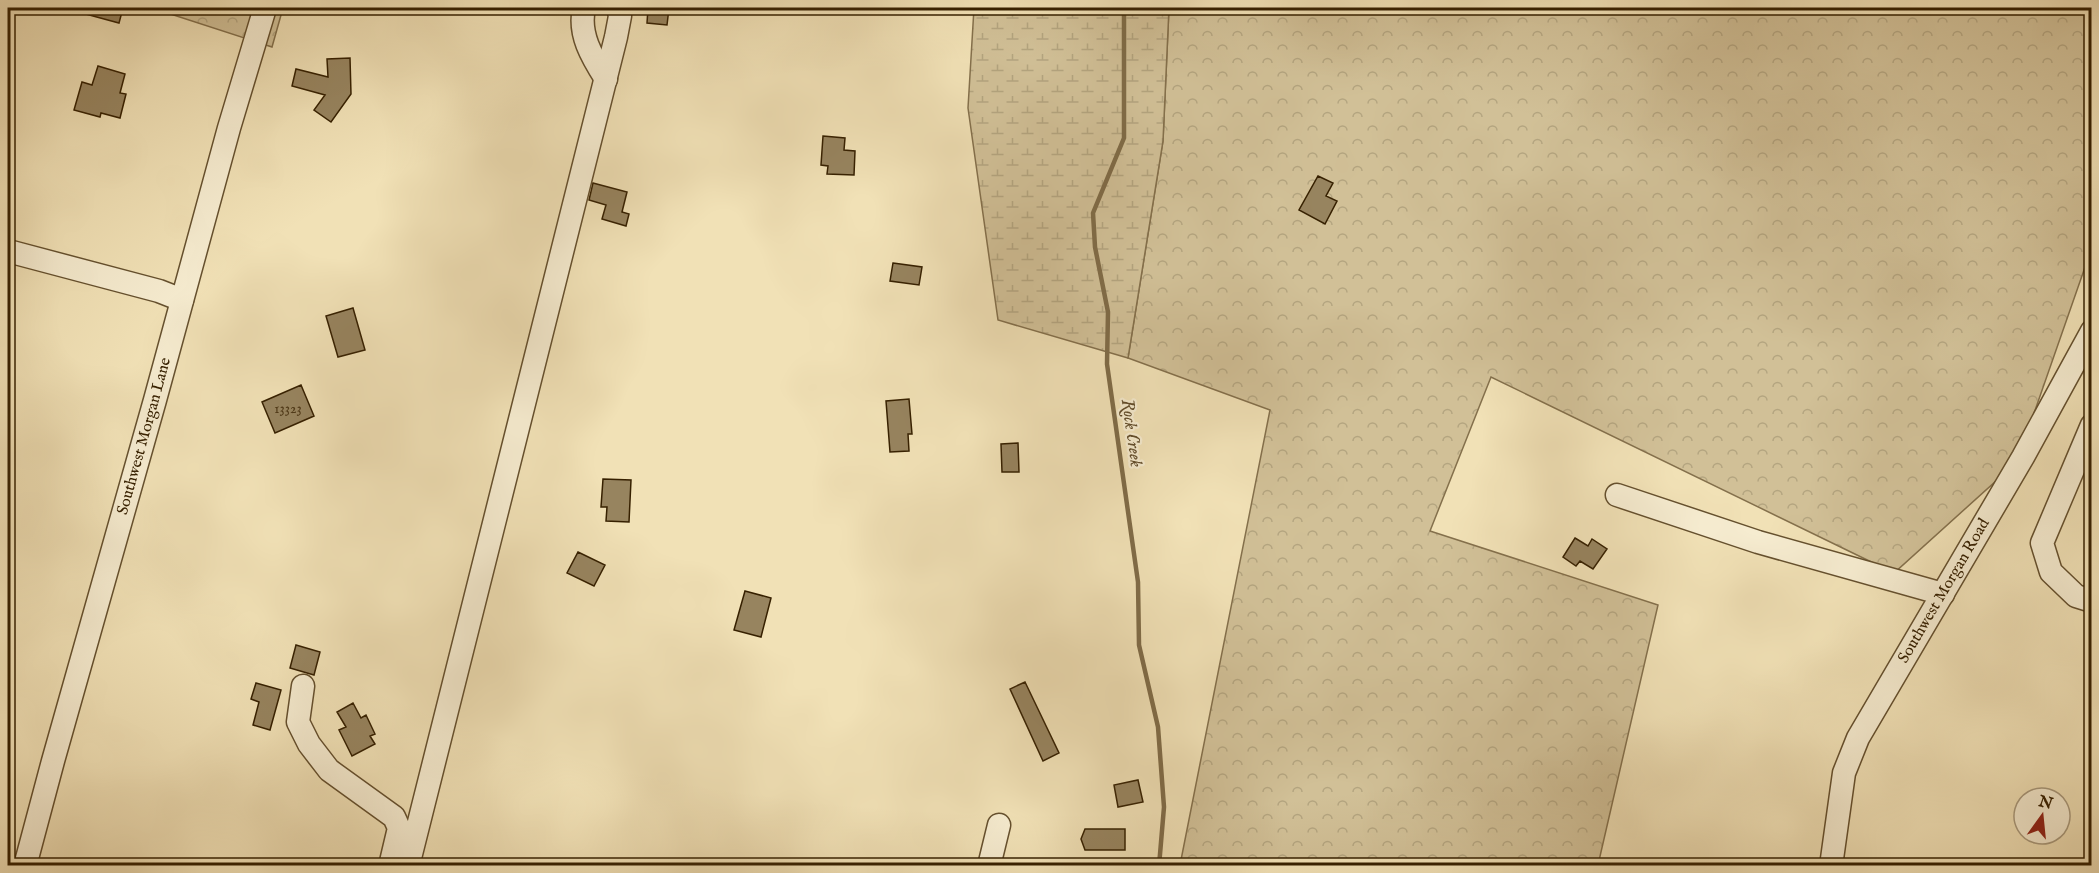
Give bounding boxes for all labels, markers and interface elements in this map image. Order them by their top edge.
street label: Southwest Morgan Lane [113,355,176,517]
water label: Rock Creek [1115,397,1147,469]
house number: 13323 [274,400,302,418]
street label: Southwest Morgan Road [1894,515,1995,667]
north arrow [2012,786,2072,846]
text: N [2035,792,2055,815]

